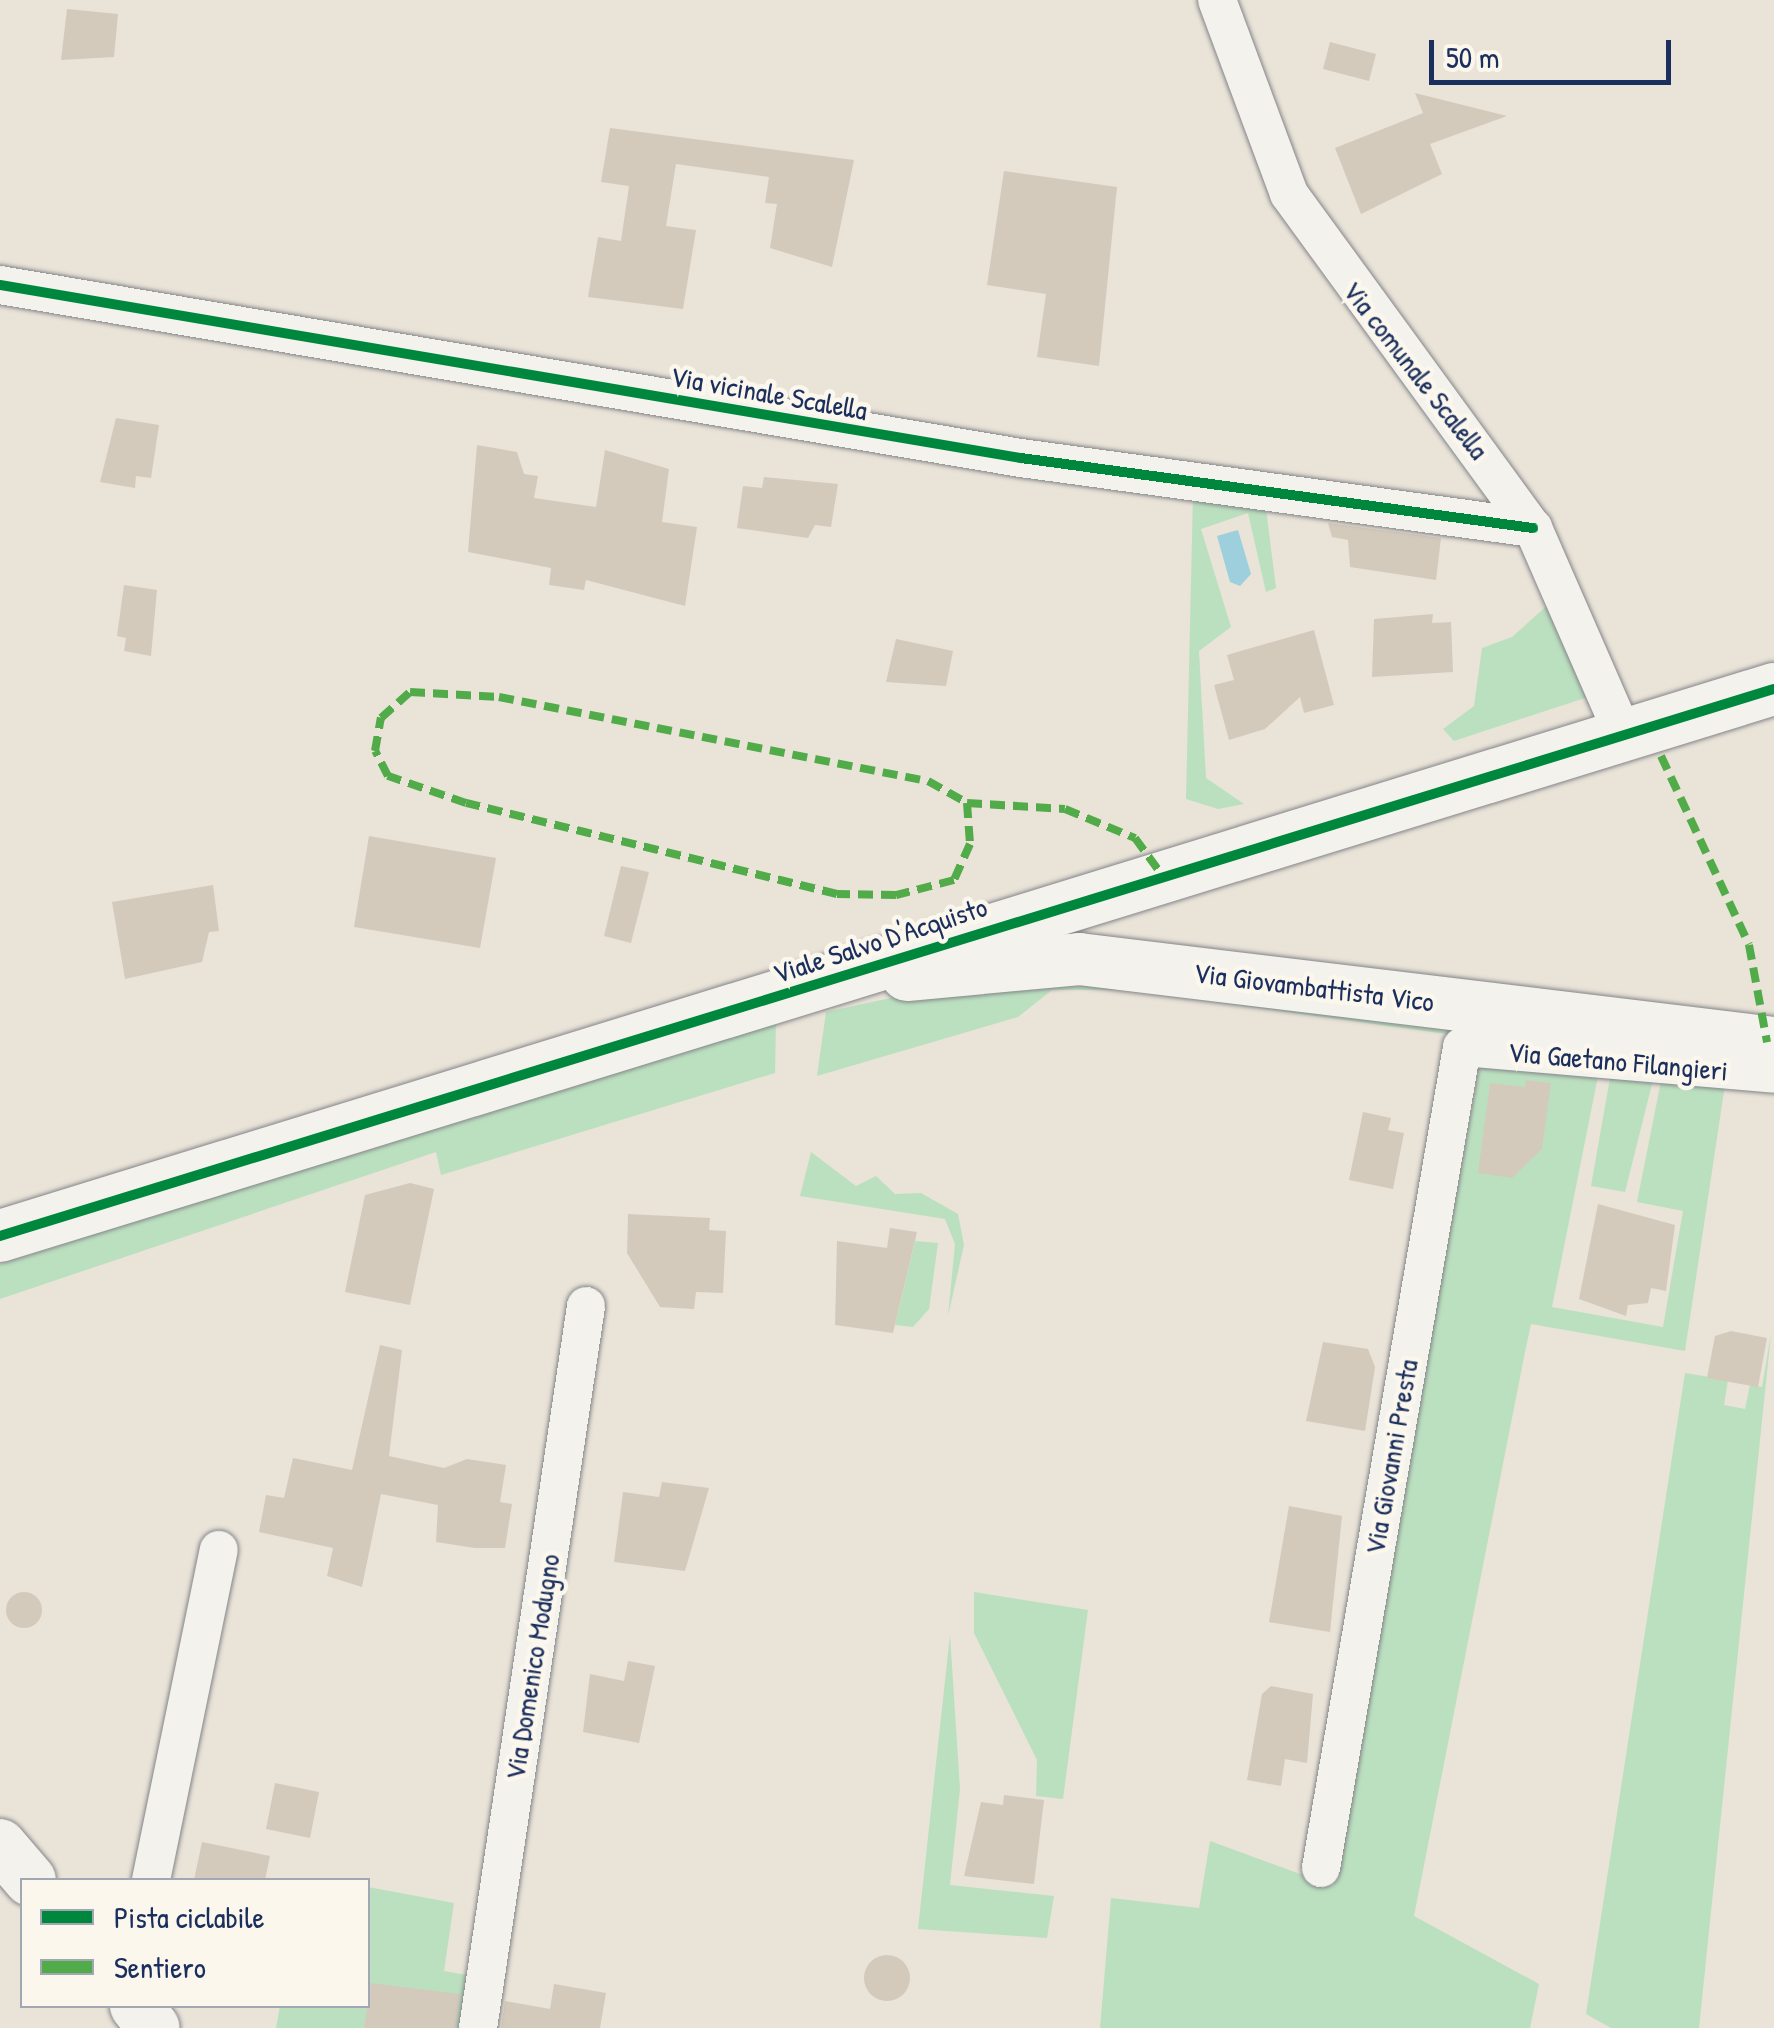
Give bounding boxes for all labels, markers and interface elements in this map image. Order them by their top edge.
scale bar [1434,20,1676,82]
text: 50 m [1446,37,1499,77]
street label: Via comunale Scalella [1336,274,1496,466]
street label: Via vicinale Scalella [668,359,870,427]
street label: Viale Salvo D'Acquisto [769,890,991,990]
street label: Via Giovambattista Vico [1192,956,1436,1018]
street label: Via Gaetano Filangieri [1507,1035,1729,1087]
street label: Via Giovanni Presta [1357,1357,1425,1557]
street label: Via Domenico Modugno [498,1552,566,1782]
legend [20,1878,370,2008]
text: Pista ciclabile [114,1897,264,1937]
text: Sentiero [114,1947,206,1987]

